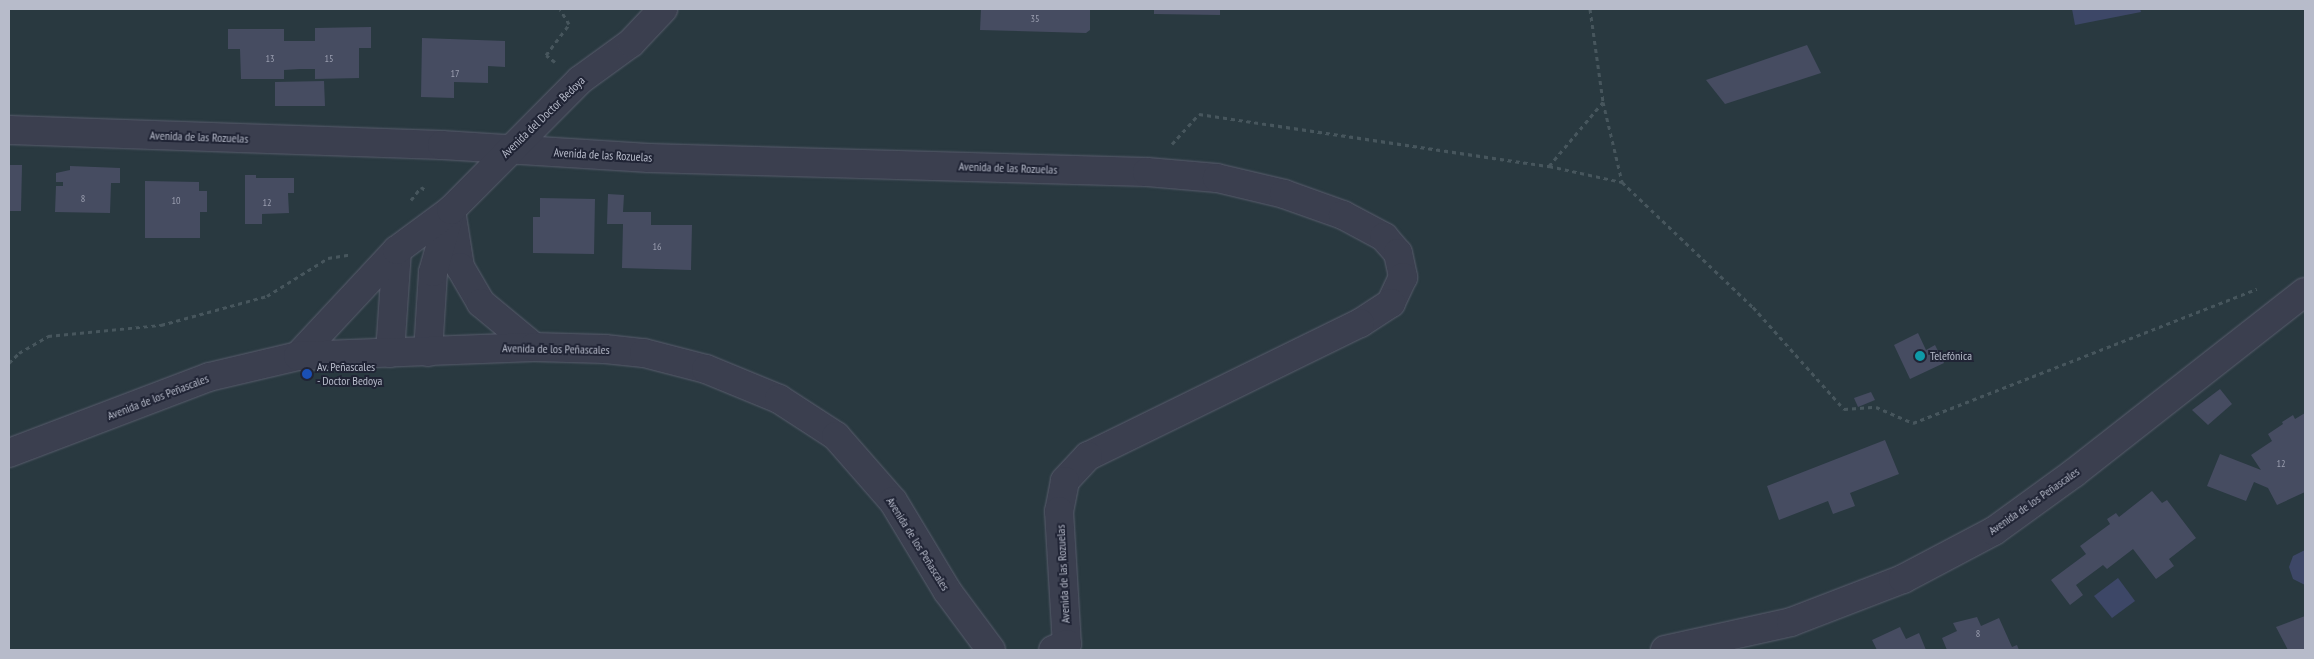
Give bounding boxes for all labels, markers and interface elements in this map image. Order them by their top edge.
house number: 35 [1031,13,1039,25]
house number: 13 [266,53,274,65]
house number: 15 [325,53,333,65]
house number: 17 [451,68,459,80]
street label: Avenida del Doctor Bedoya [498,73,588,161]
street label: Avenida de las Rozuelas [149,128,249,146]
street label: Avenida de las Rozuelas [553,145,653,165]
street label: Avenida de las Rozuelas [958,159,1058,177]
house number: 8 [81,193,85,205]
house number: 10 [172,195,180,207]
house number: 12 [263,197,271,209]
house number: 16 [653,241,661,253]
street label: Avenida de los Peñascales [502,341,610,357]
place label: Telefónica [1930,349,1972,363]
marker: Telefónica [1914,350,1926,362]
place label: Av. Peñascales - Doctor Bedoya [317,360,383,388]
marker: Av. Peñascales - Doctor Bedoya [301,368,313,380]
street label: Avenida de los Peñascales [105,371,211,423]
house number: 12 [2277,458,2285,470]
street label: Avenida de los Peñascales [1986,464,2082,538]
street label: Avenida de los Peñascales [883,495,953,593]
street label: Avenida de las Rozuelas [1053,524,1073,624]
house number: 8 [1976,628,1980,640]

